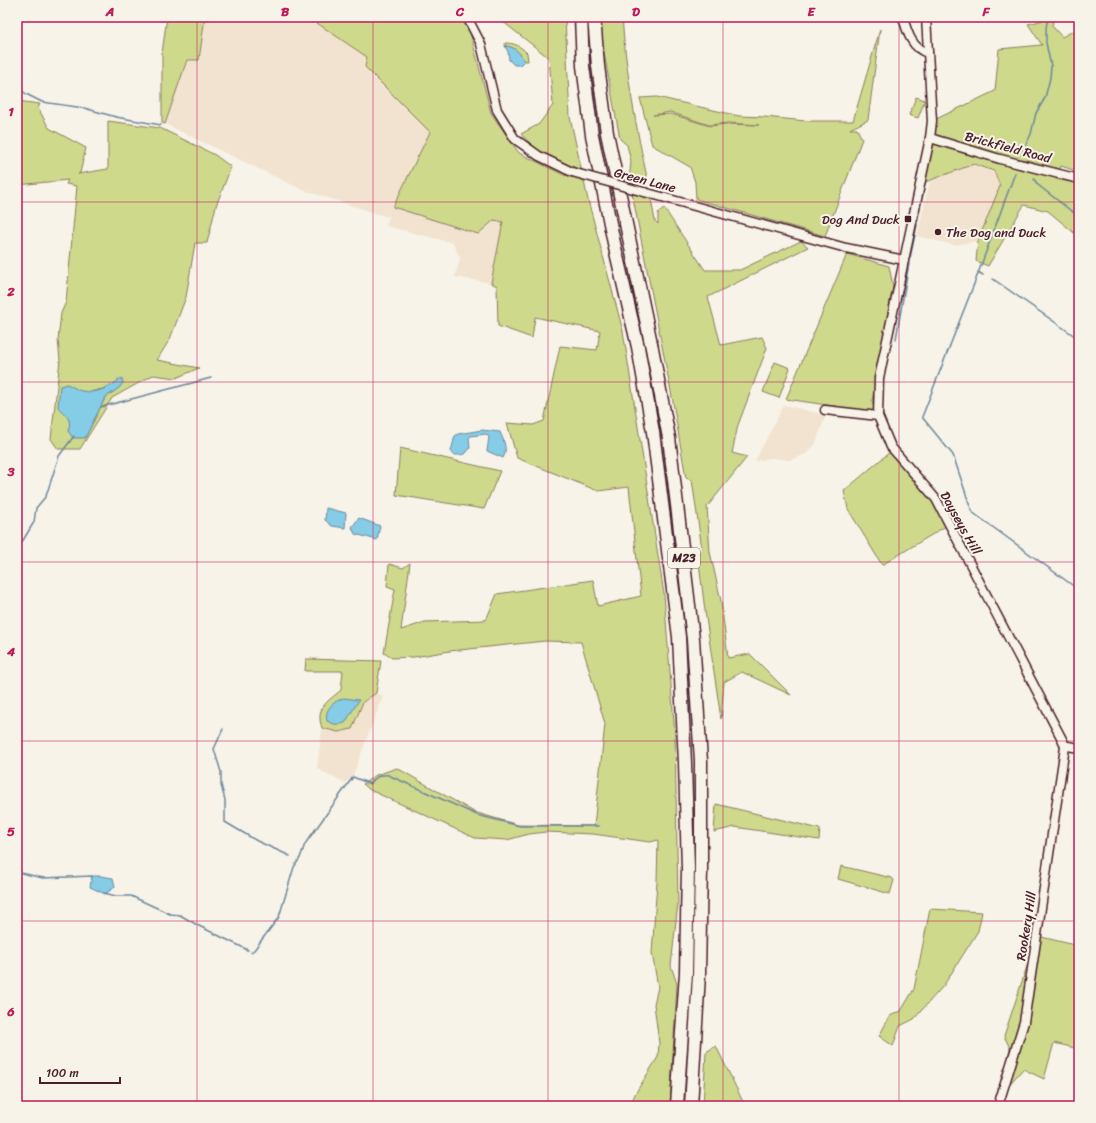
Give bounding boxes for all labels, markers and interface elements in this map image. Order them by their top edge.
text: A [105,0,114,23]
text: B [281,0,290,23]
text: C [455,0,465,23]
text: D [632,0,640,23]
text: E [807,0,816,23]
text: F [981,0,990,23]
text: 1 [8,100,14,123]
street label: Brickfield Road [962,124,1055,170]
street label: Green Lane [611,161,679,199]
place label: Dog And Duck [822,208,900,231]
marker: Dog And Duck [903,214,913,224]
place label: The Dog and Duck [946,221,1046,244]
marker: The Dog and Duck [933,227,943,237]
text: 2 [6,280,15,303]
text: 3 [6,460,15,483]
street label: Dayseys Hill [934,487,988,559]
road number: M23 [668,548,700,568]
text: 4 [6,640,16,663]
text: 5 [7,820,15,843]
street label: Rookery Hill [1009,889,1043,962]
text: 6 [6,1000,15,1023]
scale bar [40,1059,120,1085]
text: 100 m [46,1062,79,1084]

